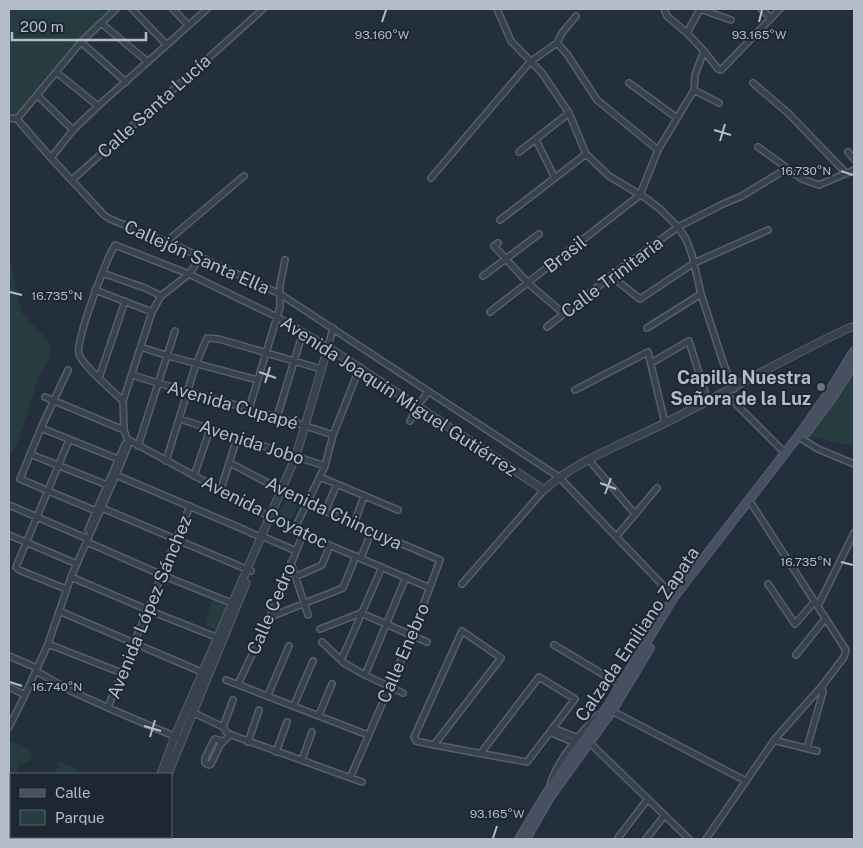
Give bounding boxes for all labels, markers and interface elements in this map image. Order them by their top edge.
scale bar [12,10,146,42]
text: 200 m [20,18,64,35]
text: 93.160°W [355,28,410,42]
text: 93.165°W [732,28,787,42]
street label: Calle Santa Lucía [93,50,215,162]
text: 16.730°N [781,164,831,178]
street label: Callejón Santa Ella [121,215,273,299]
street label: Brasil [540,231,590,277]
street label: Calle Trinitaria [557,232,667,322]
text: 16.735°N [31,289,83,303]
street label: Avenida Joaquín Miguel Gutiérrez [277,312,521,480]
place label: Capilla Nuestra Señora de la Luz [670,367,811,409]
street label: Avenida Cupapé [165,376,301,434]
marker: Capilla Nuestra Señora de la Luz [815,381,827,393]
street label: Avenida Jobo [197,415,307,469]
street label: Avenida Coyatoc [198,471,332,553]
street label: Avenida Chincuya [262,472,406,554]
street label: Avenida López Sánchez [103,512,195,702]
street label: Calzada Emiliano Zapata [571,543,703,725]
text: 16.735°N [780,555,832,569]
street label: Calle Cedro [242,560,300,658]
street label: Calle Enebro [373,600,433,706]
text: 16.740°N [32,680,82,694]
legend [10,773,172,838]
text: Calle [55,784,91,801]
text: 93.165°W [470,807,525,821]
text: Parque [55,809,105,826]

